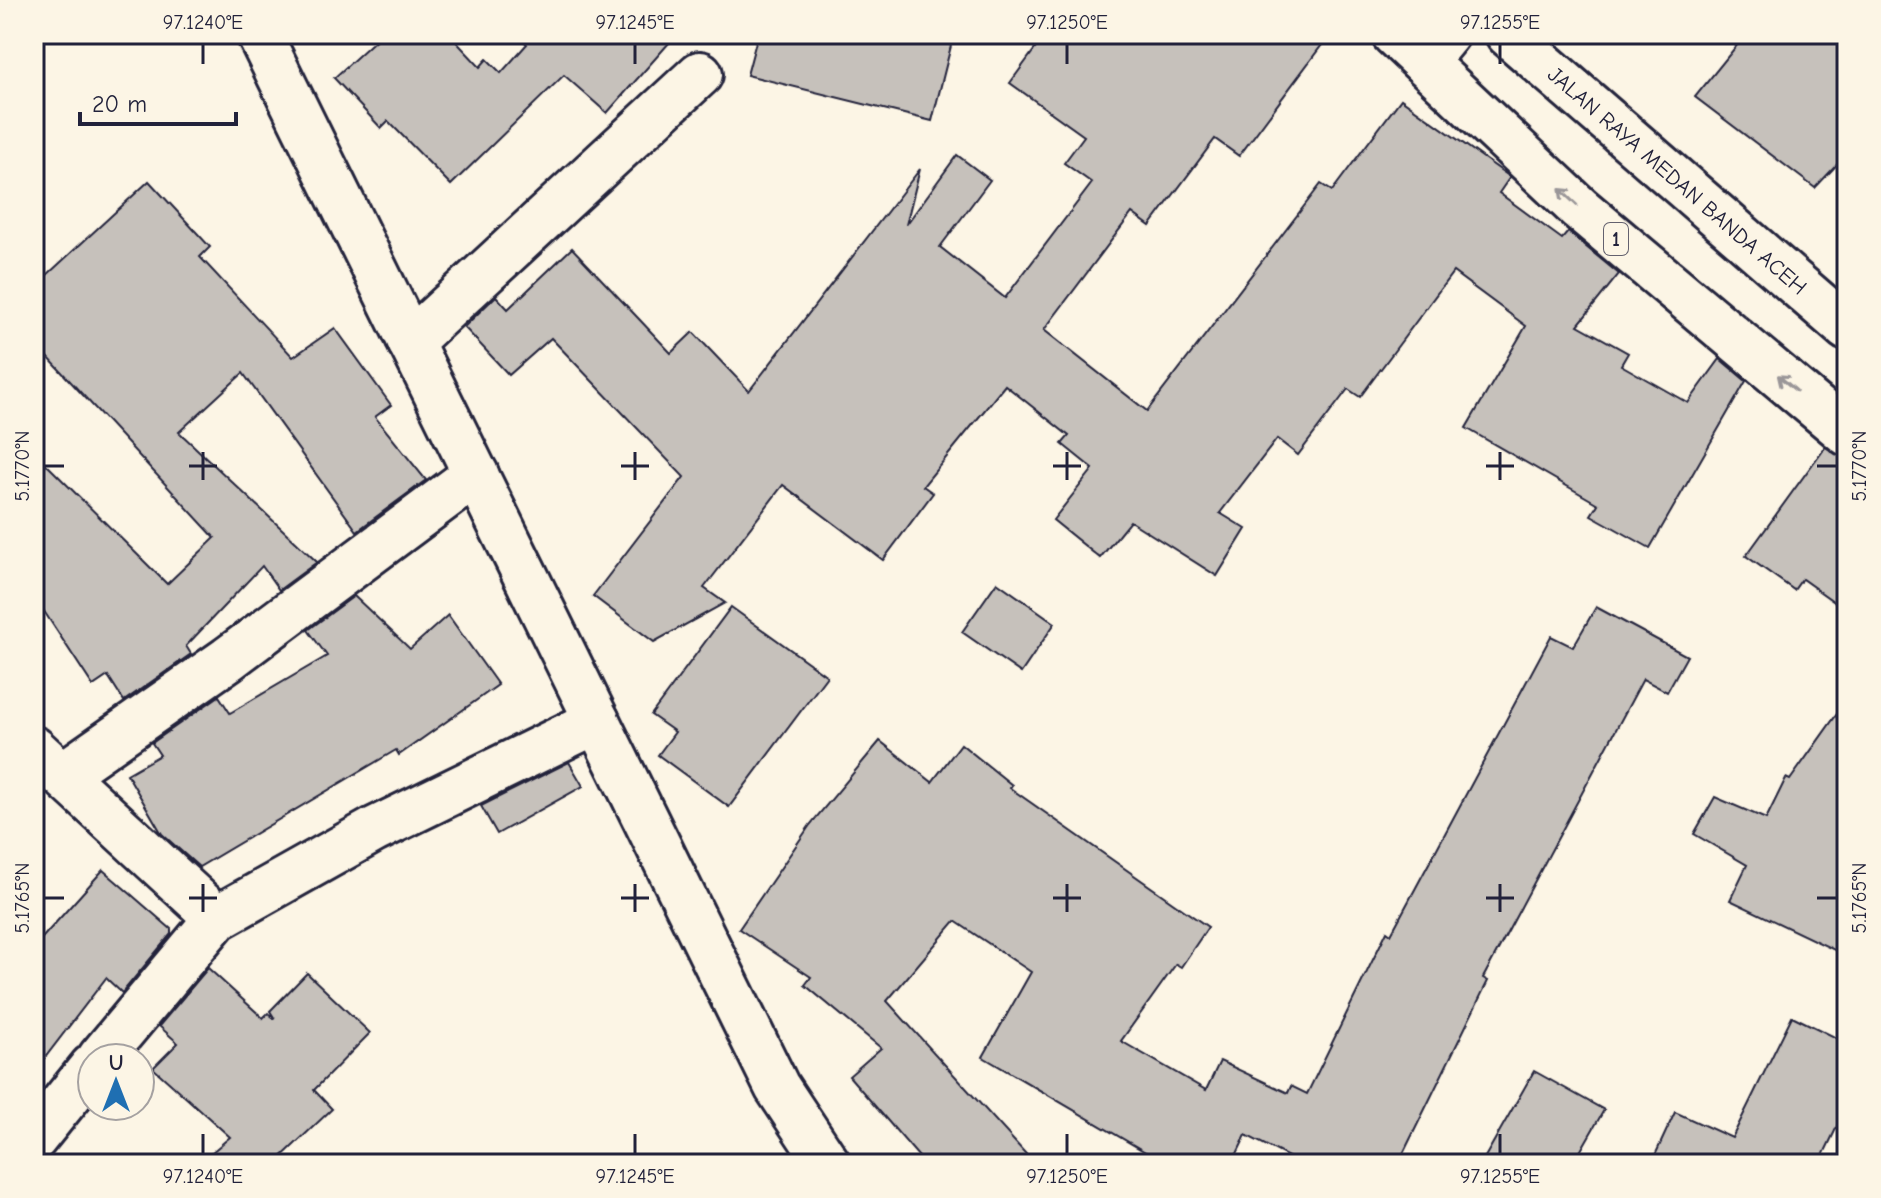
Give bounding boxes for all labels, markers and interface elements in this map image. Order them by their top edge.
text: 97.1240°E [163,11,243,34]
text: 97.1245°E [596,11,674,34]
text: 97.1250°E [1026,11,1108,34]
text: 97.1255°E [1460,11,1540,34]
street label: JALAN RAYA MEDAN BANDA ACEH [1542,61,1812,301]
scale bar [80,76,236,126]
text: 20 m [92,90,147,118]
one-way arrow [1558,187,1578,206]
road number: 1 [1604,223,1628,255]
one-way arrow [1778,374,1798,392]
text: 5.1770°N [11,430,34,502]
text: 5.1770°N [1848,430,1871,502]
text: 5.1765°N [11,863,34,933]
text: 5.1765°N [1848,863,1871,933]
north arrow [76,1042,156,1122]
text: U [109,1050,123,1076]
text: 97.1240°E [163,1165,243,1188]
text: 97.1245°E [596,1165,674,1188]
text: 97.1250°E [1026,1165,1108,1188]
text: 97.1255°E [1460,1165,1540,1188]

